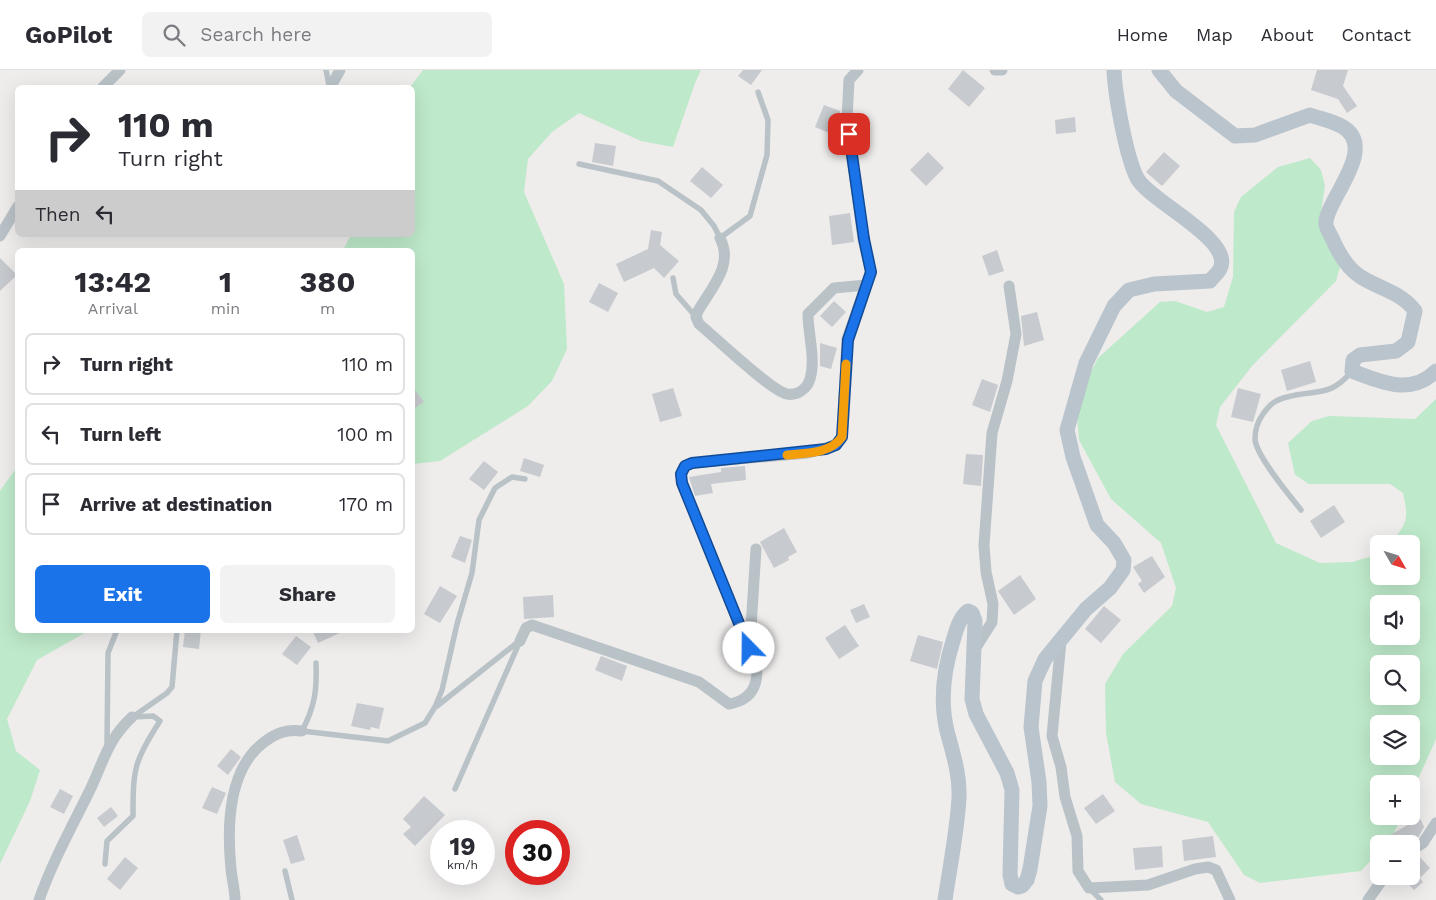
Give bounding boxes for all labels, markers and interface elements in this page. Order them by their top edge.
search box [142,12,492,57]
text: GoPilot [25,21,112,49]
icon: search [160,21,188,49]
text: Search here [200,23,312,46]
text: Home [1117,24,1168,45]
text: Map [1196,24,1233,45]
text: About [1261,24,1313,45]
text: Contact [1341,24,1411,45]
text: 110 m [118,104,214,146]
icon: right [35,105,100,170]
pin [828,113,870,155]
icon: arrive [835,120,863,148]
text: Turn right [118,146,223,171]
icon: left [91,200,119,228]
text: Then [35,203,81,226]
text: 13:42 [74,264,151,299]
text: 1 [219,264,232,299]
text: 380 [300,264,355,299]
text: Arrival [88,299,138,318]
text: min [211,299,240,318]
text: m [320,299,335,318]
icon: right [37,350,65,378]
text: Turn right [80,353,173,376]
text: 110 m [342,353,393,376]
icon: left [37,420,65,448]
text: Turn left [80,423,161,446]
text: 100 m [337,423,393,446]
icon: arrive [37,490,65,518]
text: Arrive at destination [80,493,272,516]
text: 170 m [339,493,393,516]
north arrow [1370,535,1420,585]
map controls [1370,535,1420,885]
button: Exit [35,565,210,623]
button: Share [220,565,395,623]
button: sound [1370,595,1420,645]
position arrow [722,621,774,673]
button: search [1370,655,1420,705]
button: layers [1370,715,1420,765]
button: + [1370,775,1420,825]
speed limit sign: 30 [505,820,570,885]
text: 19 [449,832,476,861]
button: − [1370,835,1420,885]
text: km/h [447,858,478,872]

